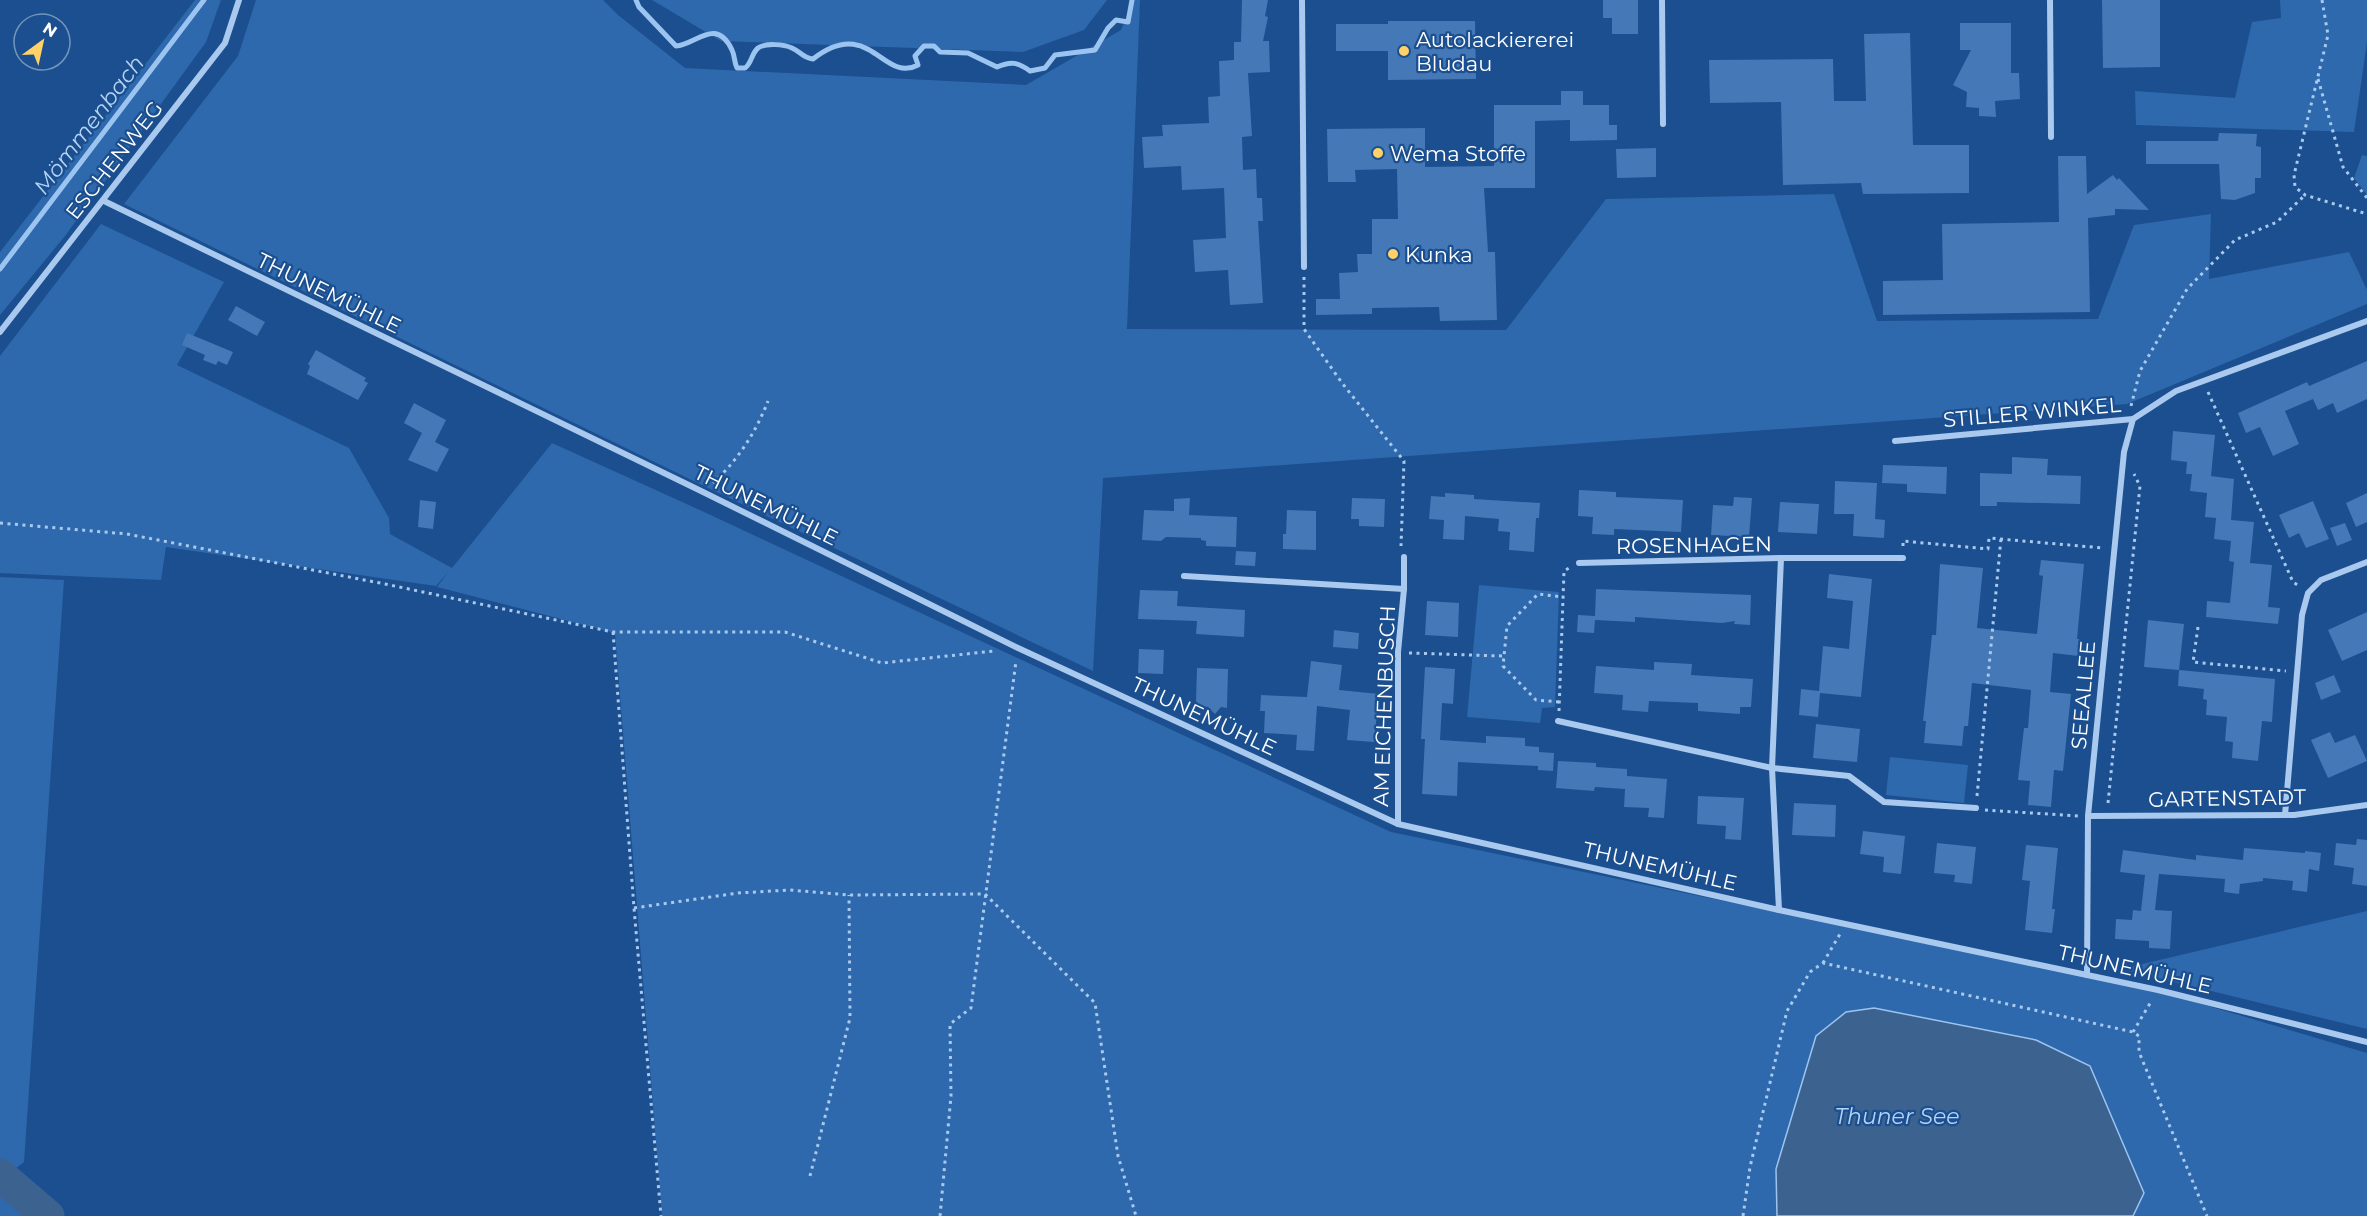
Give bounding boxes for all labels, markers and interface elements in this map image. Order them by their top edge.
north arrow [12,12,72,72]
text: N [39,18,60,41]
place label: Autolackiererei Bludau [1416,27,1574,76]
marker: Autolackiererei Bludau [1397,44,1411,58]
water label: Mömmenbach [28,50,150,200]
street label: ESCHENWEG [60,96,168,224]
place label: Wema Stoffe [1390,141,1526,166]
marker: Wema Stoffe [1371,146,1385,160]
place label: Kunka [1405,242,1473,267]
street label: THUNEMÜHLE [253,247,405,339]
marker: Kunka [1386,247,1400,261]
street label: STILLER WINKEL [1942,392,2123,432]
street label: THUNEMÜHLE [690,459,842,551]
street label: ROSENHAGEN [1616,531,1772,559]
street label: AM EICHENBUSCH [1368,605,1400,807]
street label: SEEALLEE [2066,640,2100,750]
street label: THUNEMÜHLE [1128,671,1280,761]
street label: GARTENSTADT [2148,784,2306,812]
street label: THUNEMÜHLE [1581,836,1739,896]
street label: THUNEMÜHLE [2056,939,2214,999]
water label: Thuner See [1834,1103,1960,1130]

